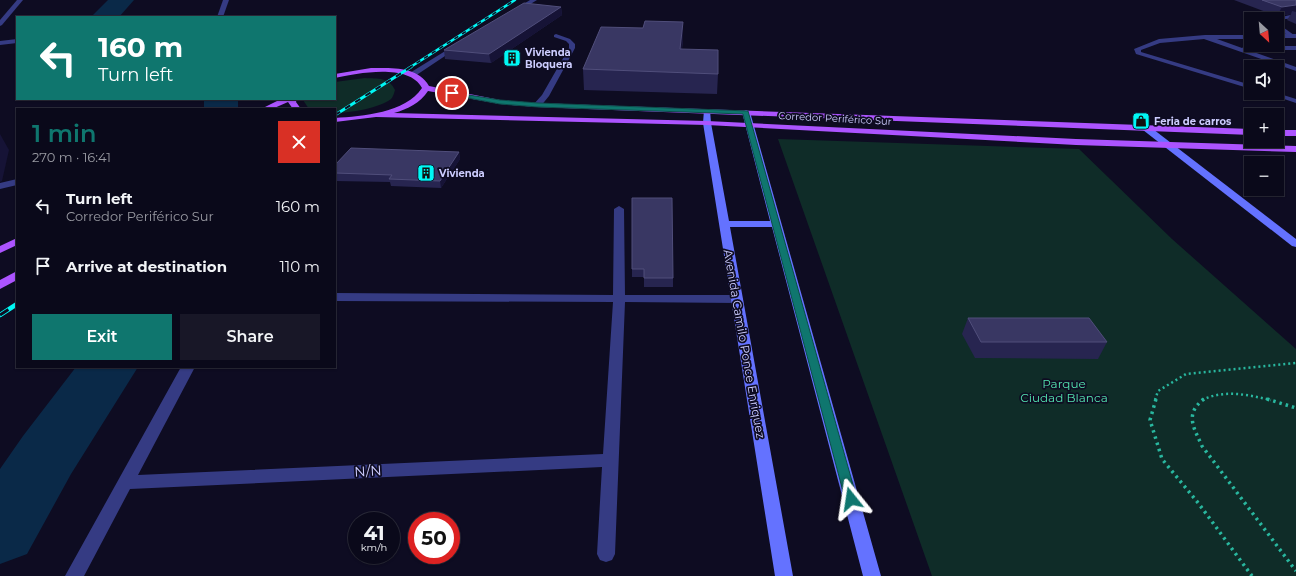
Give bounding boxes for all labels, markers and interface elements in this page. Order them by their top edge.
north arrow [1244,12,1284,52]
map controls [1244,12,1284,196]
text: 160 m [98,30,183,64]
icon: left [32,32,84,84]
place label: Vivienda Bloquera [524,46,572,71]
building icon: Vivienda Bloquera [502,48,522,68]
button: sound [1244,60,1284,100]
text: Turn left [98,64,173,86]
pin [435,76,469,110]
icon: arrive [441,82,463,104]
button: + [1244,108,1284,148]
street label: Corredor Periférico Sur [778,109,892,128]
shop icon: Feria de carros [1131,111,1151,131]
place label: Feria de carros [1154,115,1232,128]
text: 1 min [32,119,96,148]
button: close [278,121,320,163]
text: 270 m · 16:41 [32,149,111,165]
button: − [1244,156,1284,196]
building icon: Vivienda [416,163,436,183]
place label: Vivienda [438,167,485,180]
text: Turn left [66,189,133,208]
icon: left [32,195,54,217]
text: 160 m [276,197,320,216]
text: Corredor Periférico Sur [66,208,214,224]
street label: Avenida Camilo Ponce Enriquez [720,248,769,440]
icon: arrive [32,255,54,277]
text: Arrive at destination [66,257,227,276]
text: 110 m [279,257,320,276]
button: Exit [32,314,172,360]
button: Share [180,314,320,360]
park label: Parque Ciudad Blanca [1020,376,1108,405]
street label: N/N [354,461,382,481]
position arrow [830,478,872,520]
speed limit sign: 50 [408,512,460,564]
text: 41 [363,521,385,545]
text: km/h [361,541,387,554]

